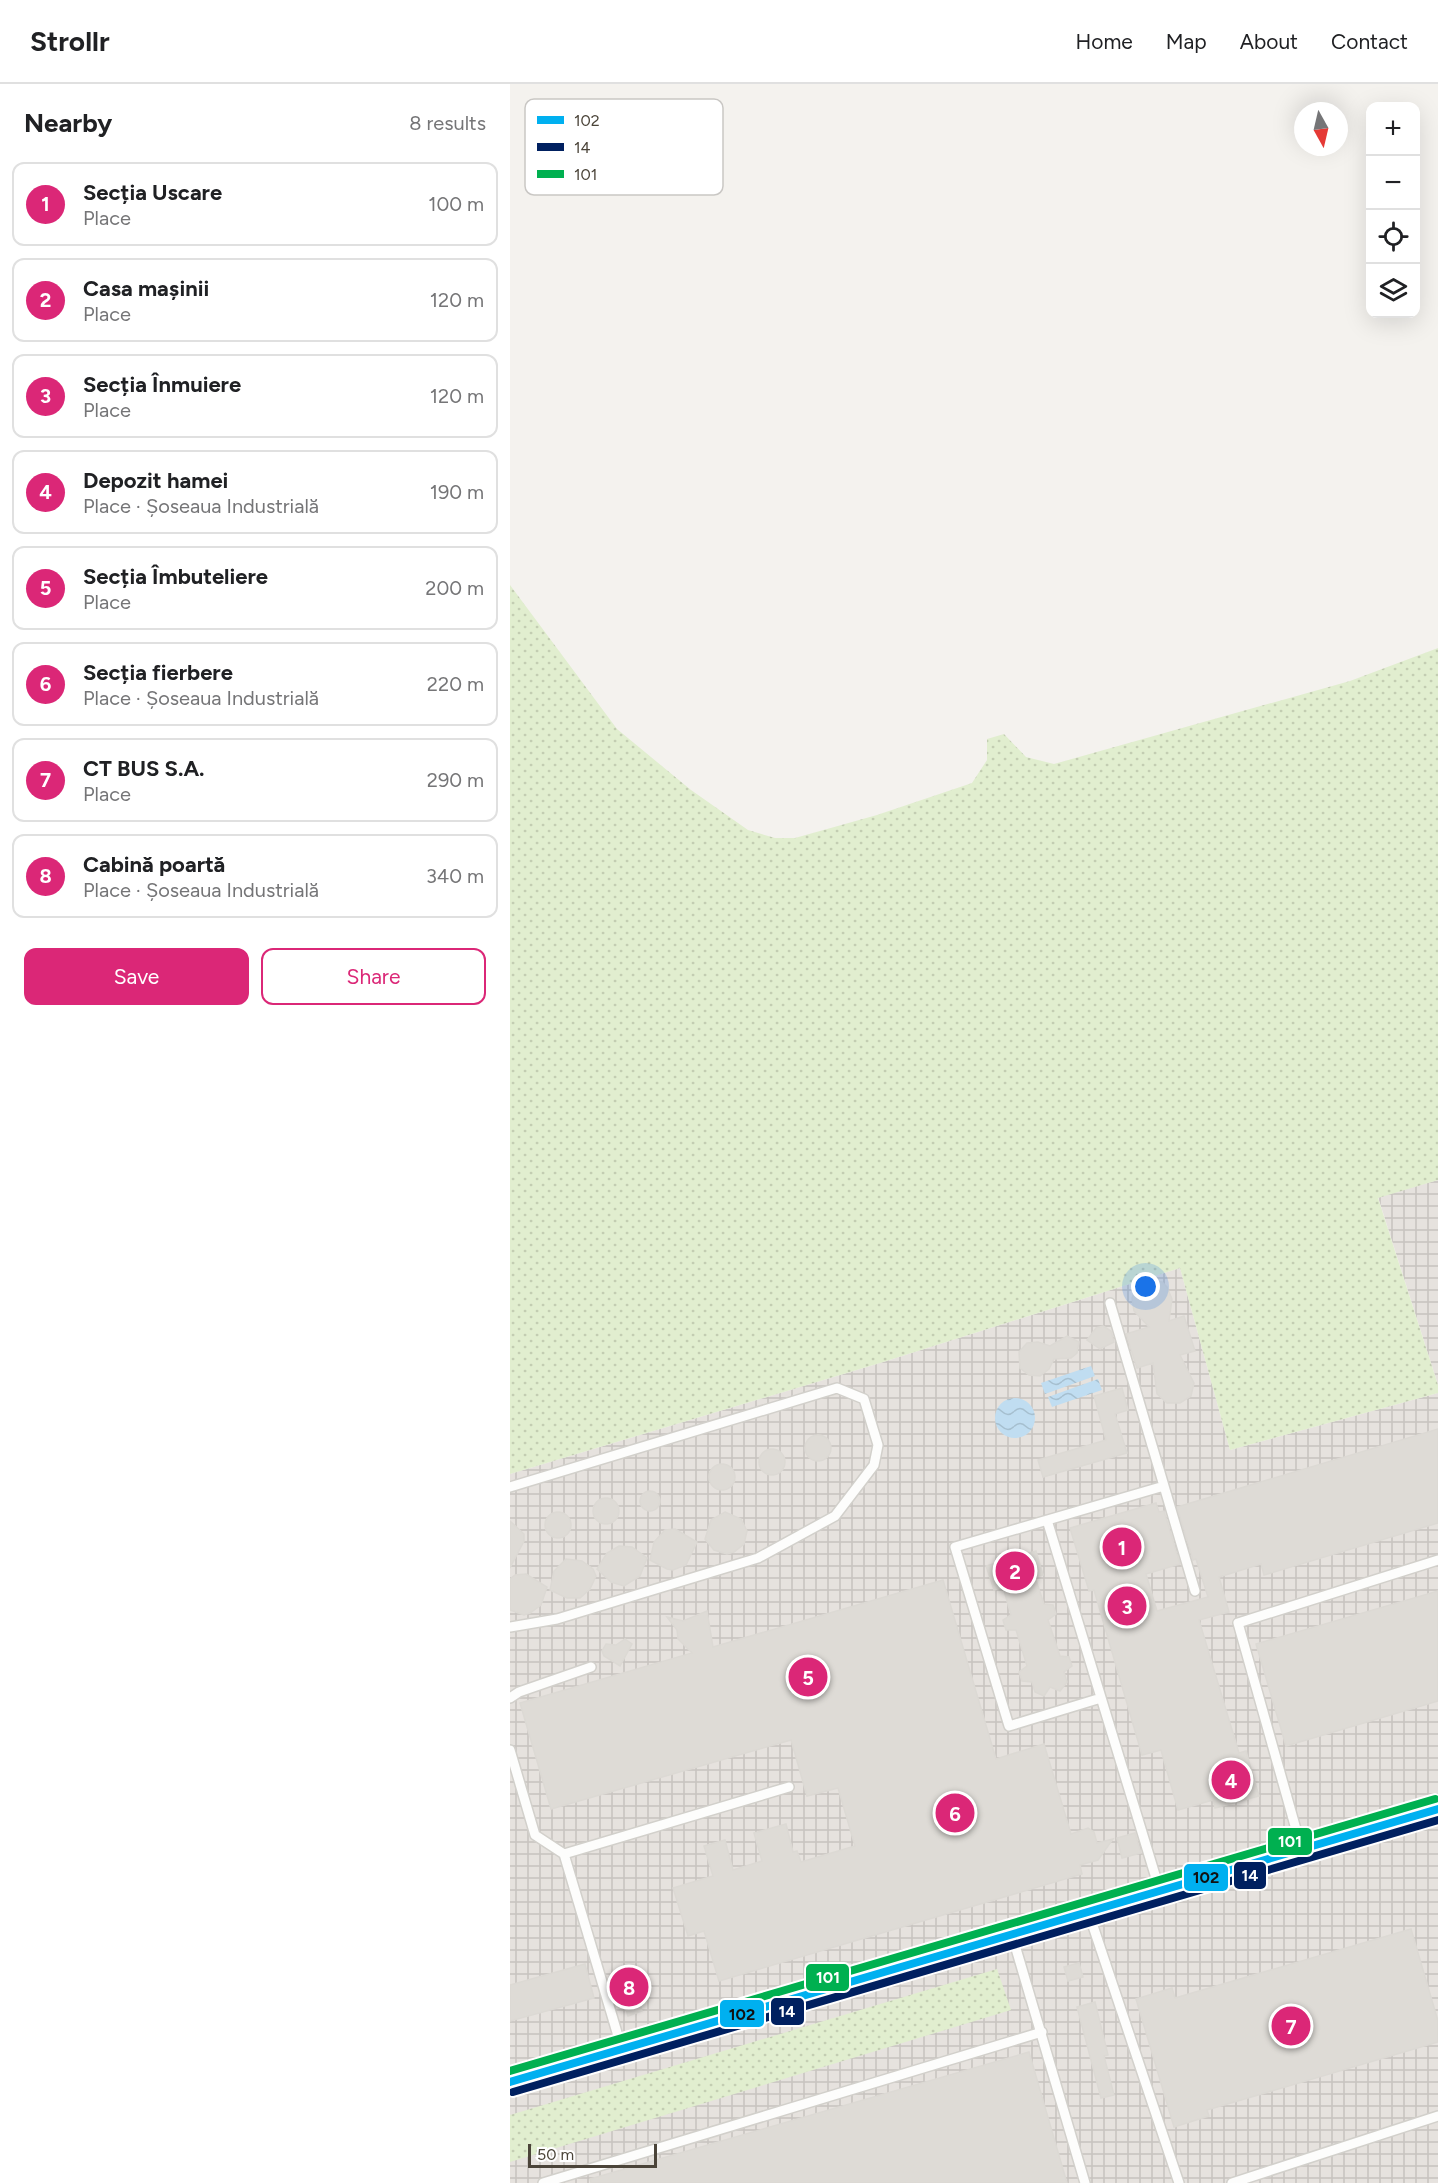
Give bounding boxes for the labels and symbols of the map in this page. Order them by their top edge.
legend [525,99,723,195]
north arrow [1294,102,1348,156]
text: 102 [574,111,600,130]
text: 14 [574,138,591,157]
text: 101 [574,165,597,184]
your location [1131,1272,1160,1301]
pin: 1 [1102,1524,1142,1570]
pin: 2 [996,1548,1034,1594]
pin: 3 [1108,1584,1146,1628]
pin: 5 [788,1654,828,1700]
pin: 4 [1212,1758,1250,1802]
pin: 6 [936,1790,974,1836]
line badge: 101 [1267,1827,1313,1856]
text: 101 [1278,1832,1302,1851]
line badge: 14 [1233,1861,1267,1890]
line badge: 102 [1183,1863,1229,1892]
text: 14 [1242,1866,1258,1885]
text: 102 [1193,1868,1219,1887]
line badge: 101 [805,1963,850,1992]
pin: 8 [610,1964,648,2010]
text: 101 [816,1968,840,1987]
line badge: 14 [770,1997,805,2026]
line badge: 102 [719,1999,765,2028]
text: 14 [779,2002,795,2021]
pin: 7 [1272,2004,1310,2048]
text: 102 [729,2005,755,2024]
scale bar [528,2141,657,2168]

